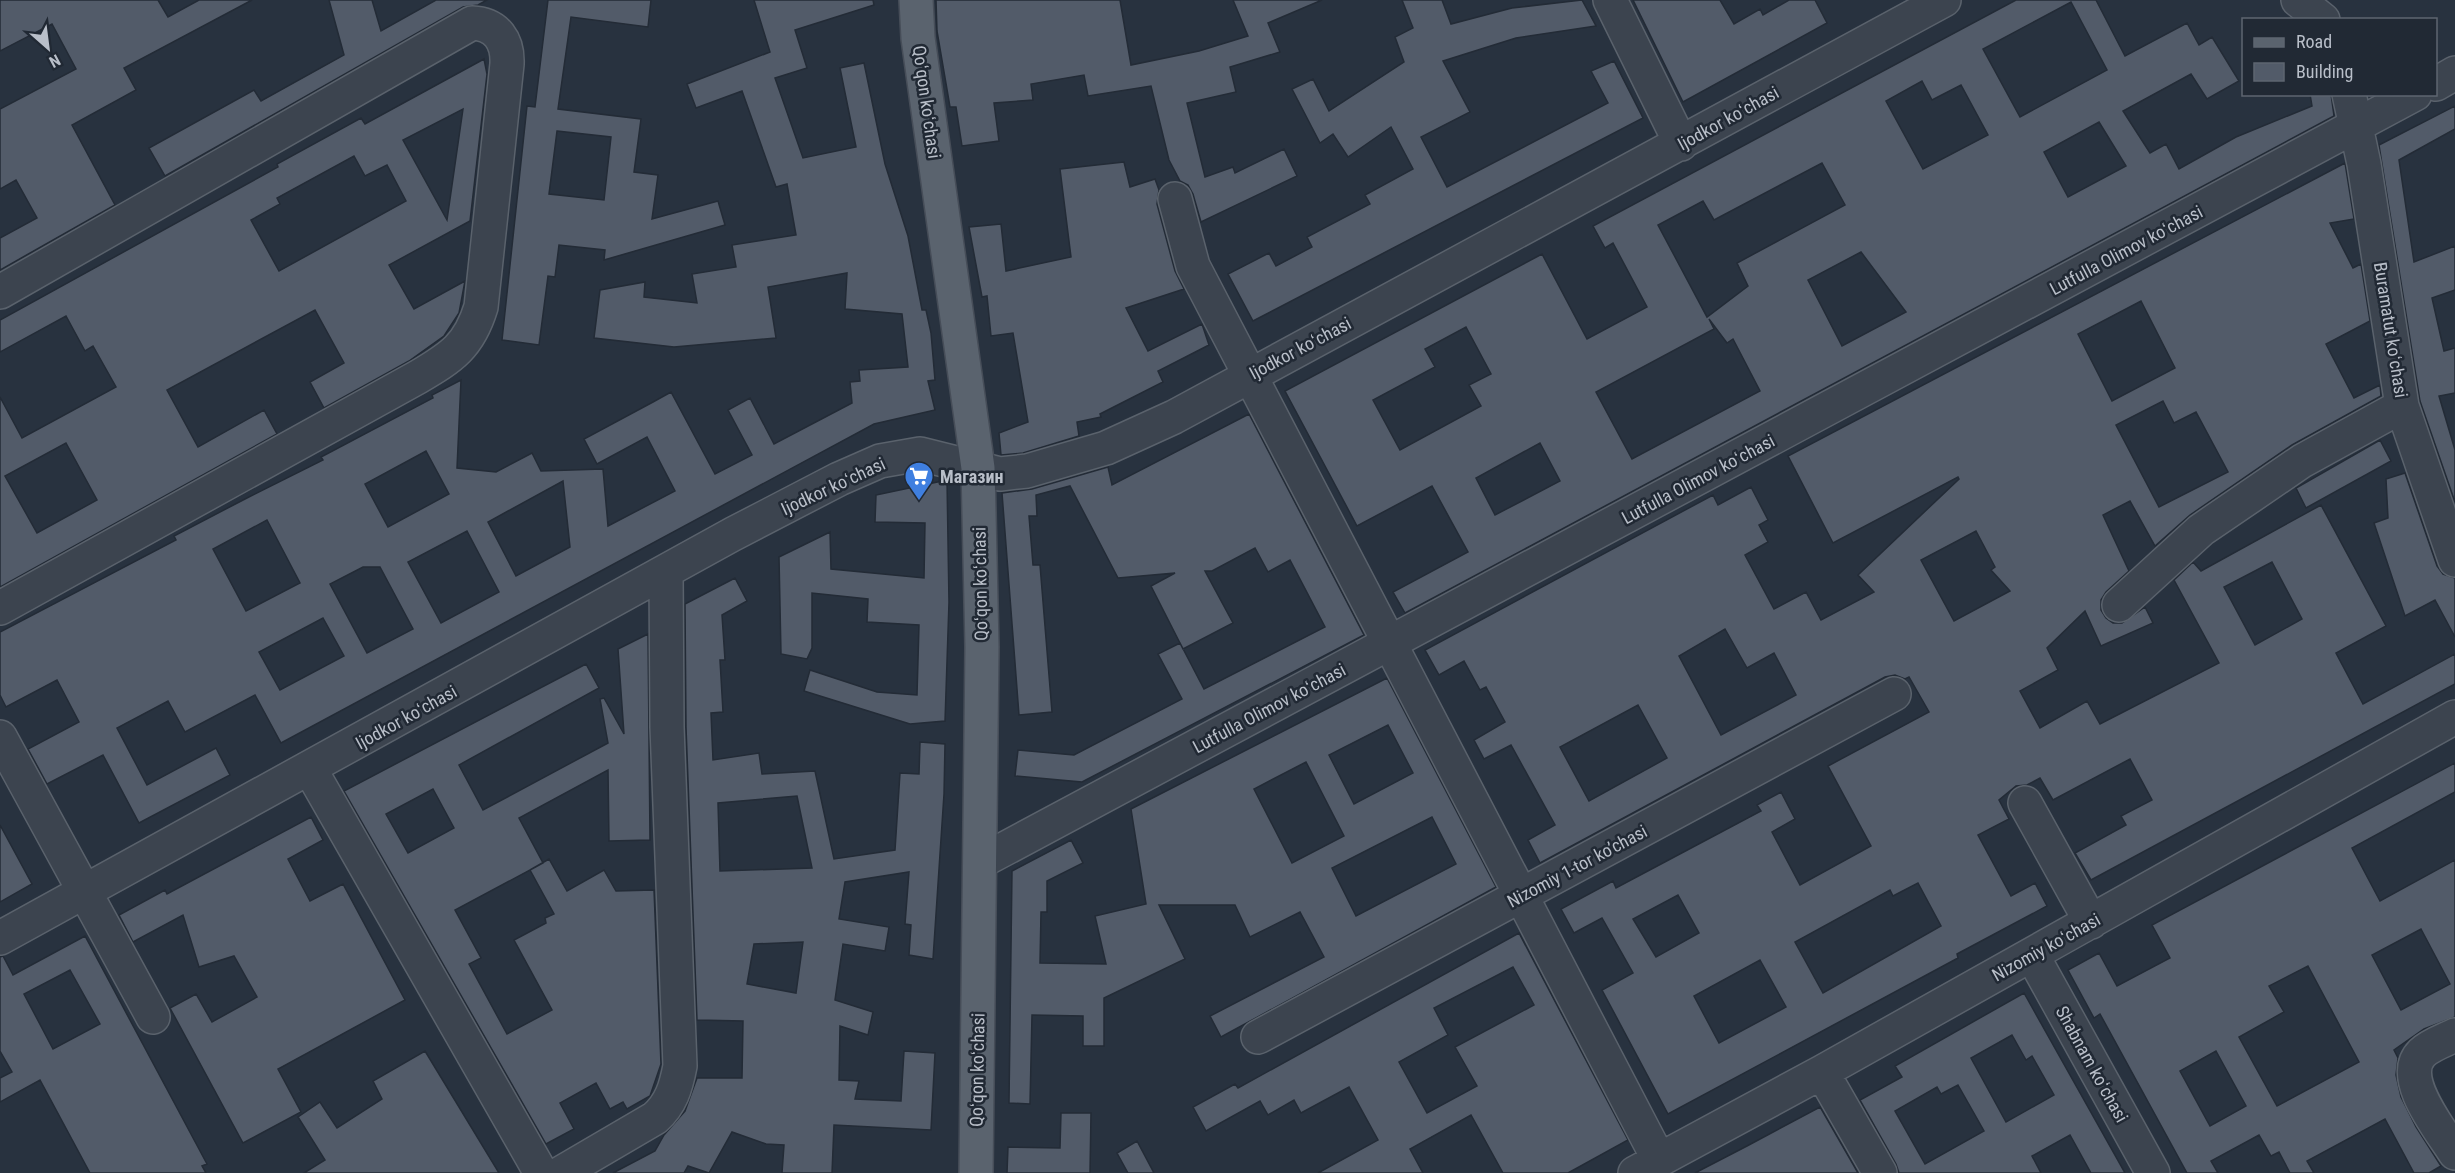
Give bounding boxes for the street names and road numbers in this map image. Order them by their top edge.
street label: Qoʻqon koʻchasi [909,44,945,160]
street label: Ijodkor koʻchasi [1674,82,1782,154]
street label: Lutfulla Olimov koʻchasi [2046,201,2206,299]
street label: Buramatut koʻchasi [2370,261,2412,399]
street label: Ijodkor koʻchasi [1245,312,1355,384]
street label: Lutfulla Olimov koʻchasi [1618,430,1778,528]
street label: Ijodkor koʻchasi [778,453,888,519]
street label: Qoʻqon koʻchasi [969,527,991,641]
street label: Lutfulla Olimov koʻchasi [1189,659,1349,757]
street label: Ijodkor koʻchasi [352,681,460,753]
street label: Nizomiy 1-tor koʼchasi [1503,820,1651,912]
street label: Nizomiy koʻchasi [1988,909,2104,985]
street label: Shabnam koʻchasi [2051,1002,2133,1126]
street label: Qoʻqon koʻchasi [966,1013,988,1127]

